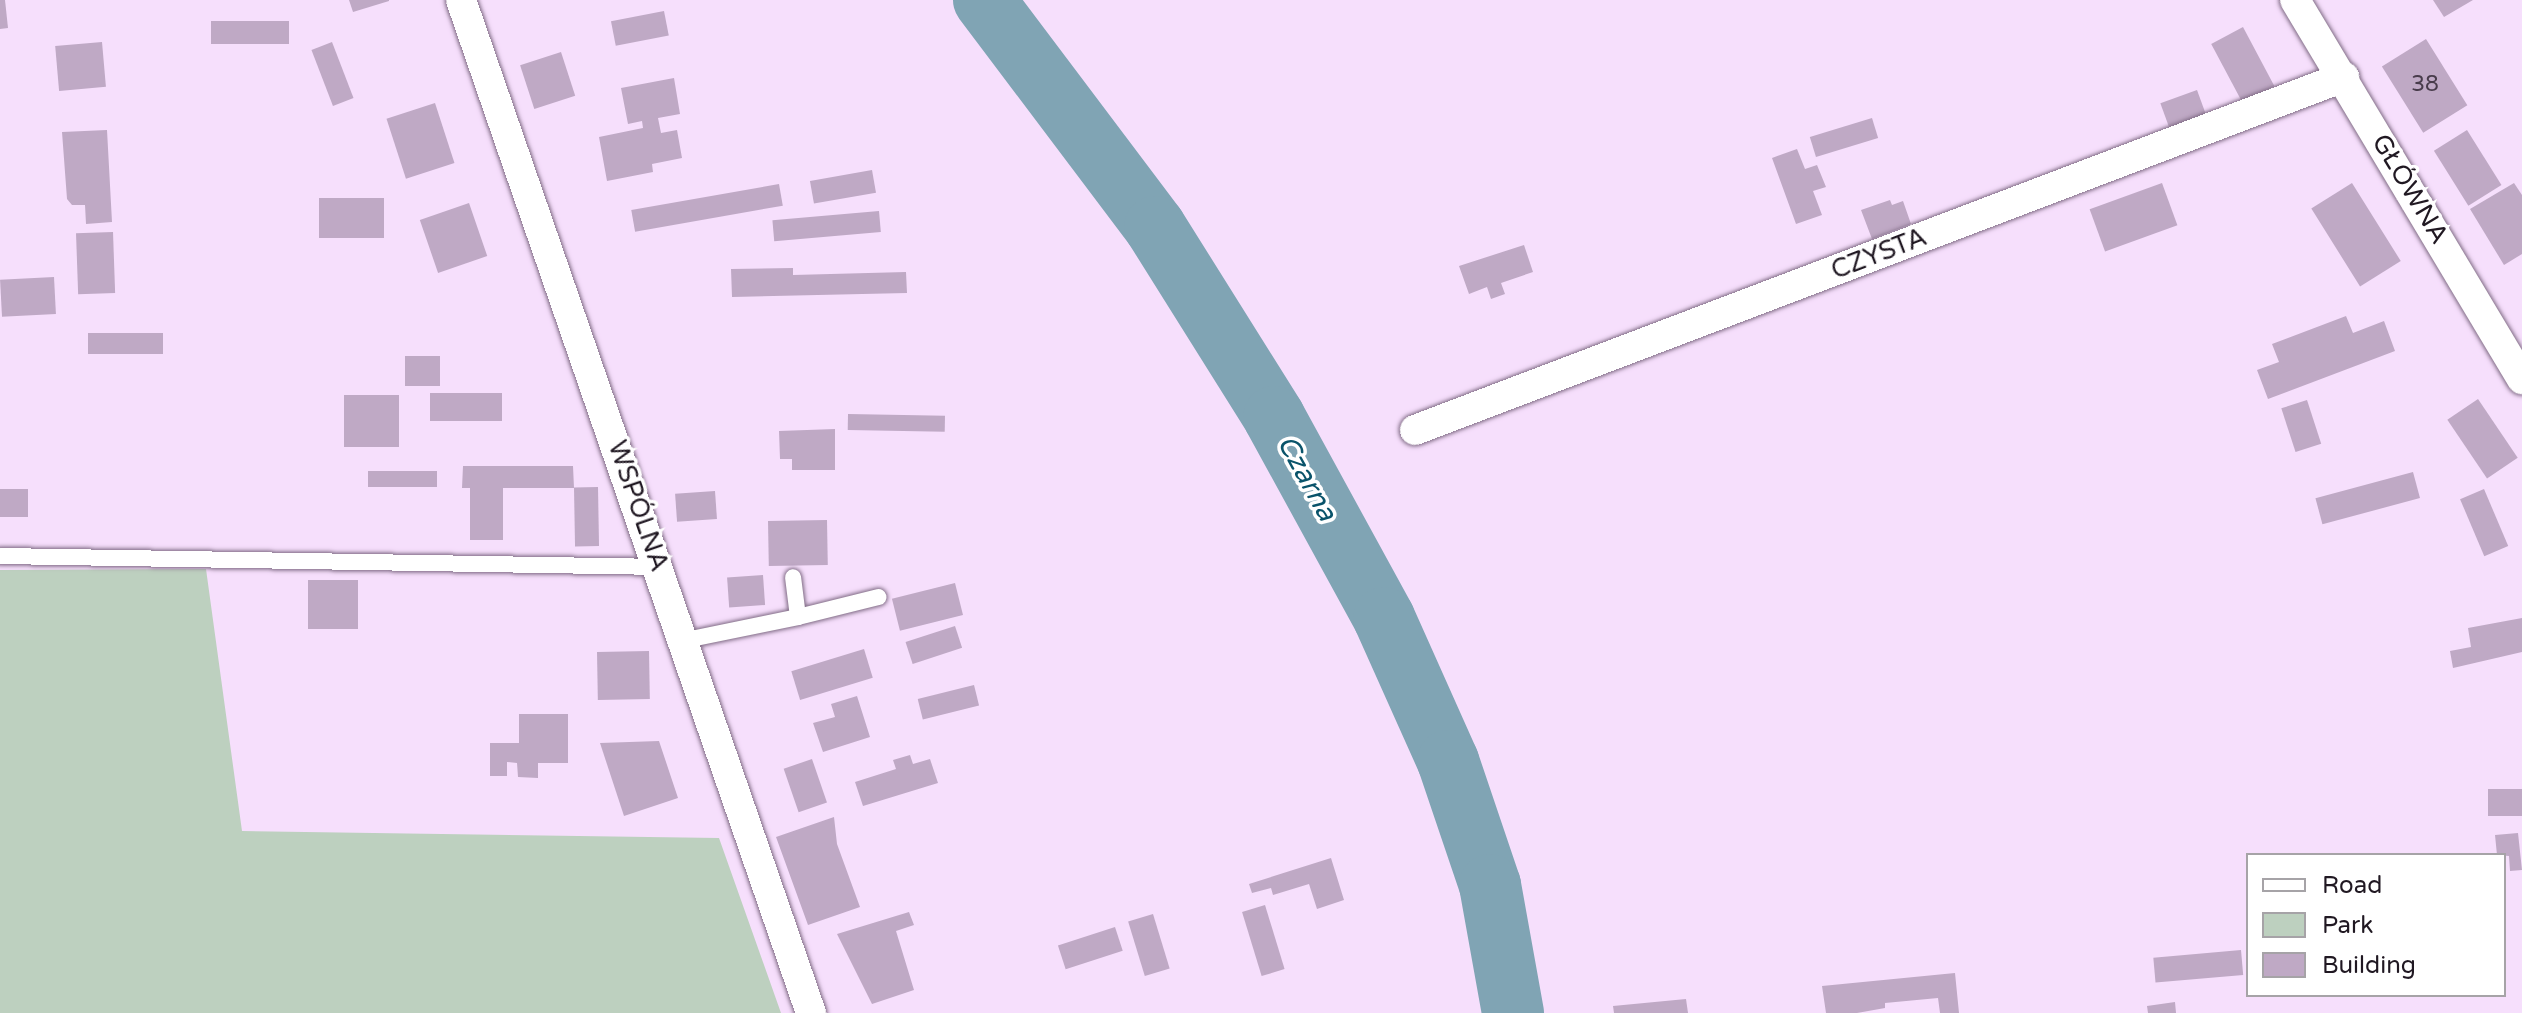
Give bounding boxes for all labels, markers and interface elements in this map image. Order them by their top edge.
house number: 38 [2411,72,2439,98]
street label: GŁÓWNA [2365,128,2455,250]
street label: CZYSTA [1827,222,1931,286]
water label: Czarna [1270,429,1344,527]
street label: WSPÓLNA [601,437,675,575]
legend [2246,853,2506,997]
text: Road [2322,871,2382,900]
text: Park [2322,911,2373,940]
text: Building [2322,951,2416,980]

